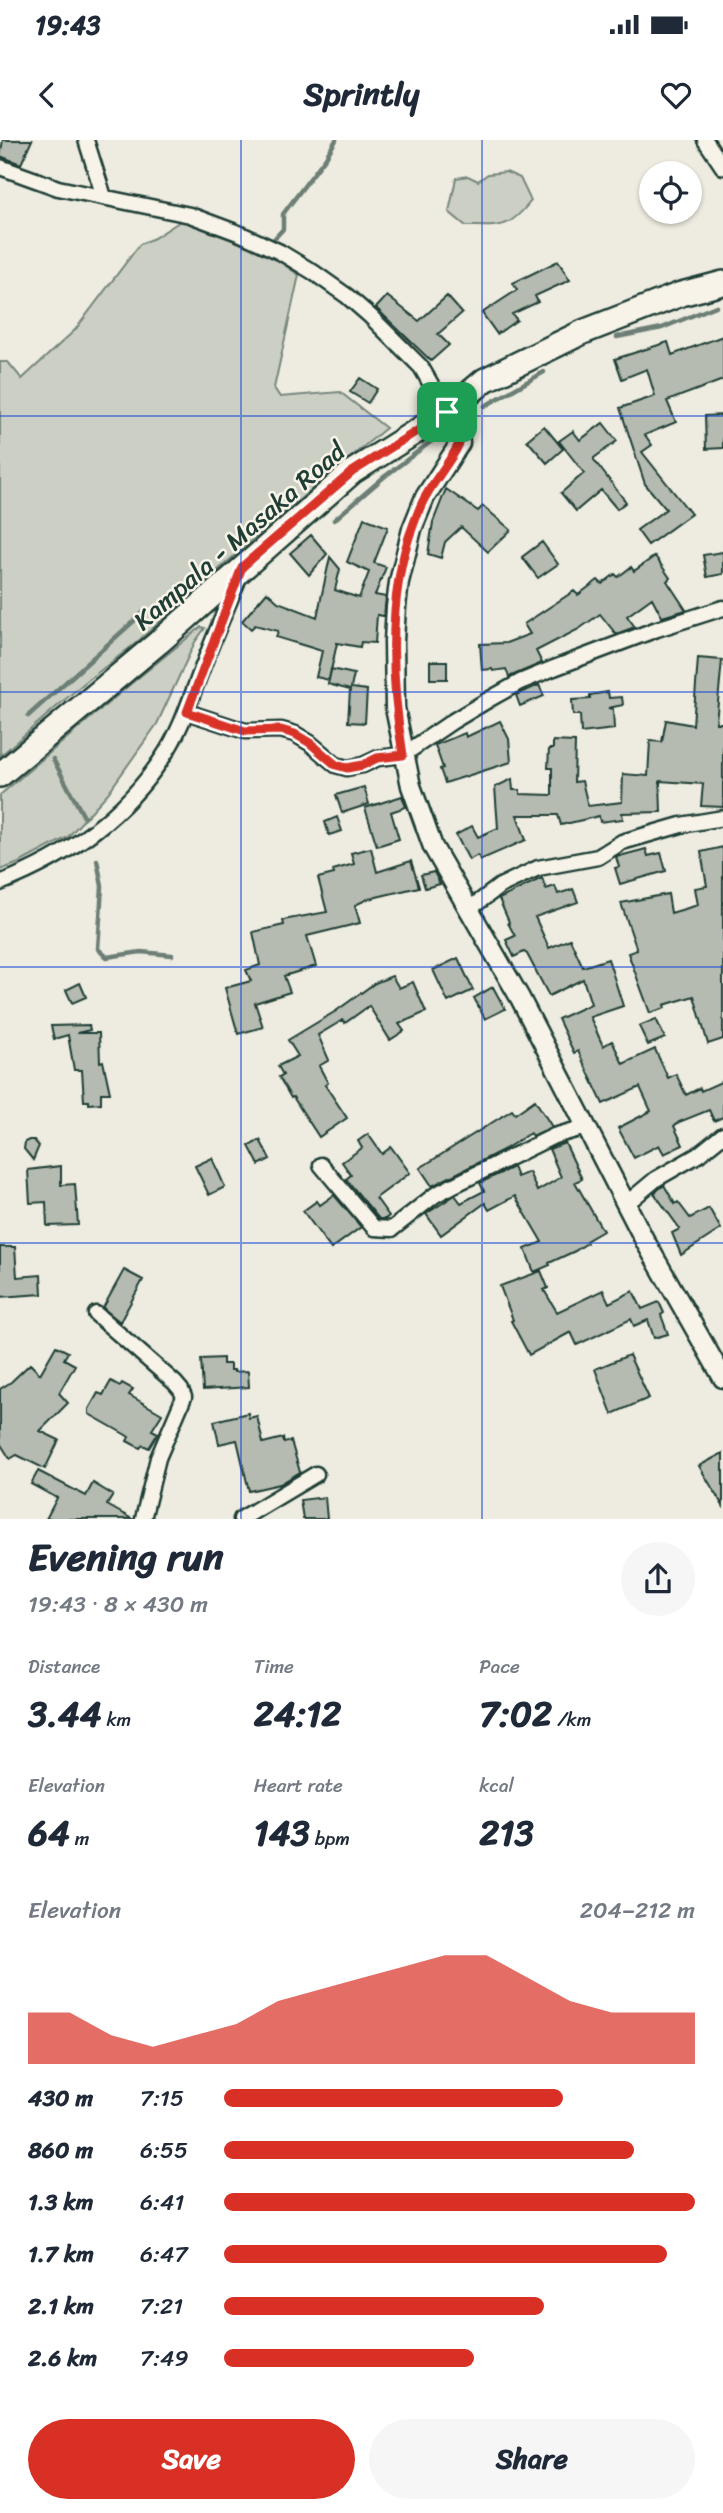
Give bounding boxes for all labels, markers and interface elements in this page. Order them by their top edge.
text: 19:43 [35,2,101,48]
text: Sprintly [304,66,419,123]
icon: back [28,76,66,114]
icon: heart [657,76,695,114]
map controls [639,161,702,224]
button: locate [639,161,702,224]
pin [417,382,477,442]
icon: arrive [428,393,466,431]
street label: Kampala - Masaka Road [122,428,358,642]
text: Evening run [28,1524,224,1591]
button: share [621,1542,695,1616]
text: 19:43 · 8 × 430 m [28,1584,208,1625]
text: Distance [28,1650,100,1683]
text: Time [254,1650,294,1683]
text: Pace [479,1650,520,1683]
text: 3.44 [28,1683,102,1745]
text: 24:12 [254,1683,342,1745]
text: 7:02 [479,1683,552,1745]
text: km [102,1703,131,1736]
text: /km [552,1703,591,1736]
text: Elevation [28,1769,105,1802]
text: Heart rate [254,1769,343,1802]
text: kcal [479,1769,514,1802]
text: 64 [28,1802,70,1864]
text: 143 [254,1802,310,1864]
text: 213 [479,1802,534,1864]
text: m [70,1822,89,1855]
text: bpm [310,1822,350,1855]
text: Elevation [28,1890,121,1931]
text: 204–212 m [580,1890,695,1931]
text: 430 m [28,2078,93,2119]
text: 7:15 [140,2078,184,2119]
text: 860 m [28,2130,93,2171]
text: 6:55 [140,2130,188,2171]
text: 1.3 km [28,2182,93,2223]
text: 6:41 [140,2182,184,2223]
text: 1.7 km [28,2234,94,2275]
text: 6:47 [140,2234,188,2275]
text: 2.1 km [28,2286,94,2327]
text: 7:21 [140,2286,183,2327]
text: 2.6 km [28,2338,97,2379]
text: 7:49 [140,2338,189,2379]
button: Save [28,2419,355,2499]
button: Share [369,2419,695,2499]

